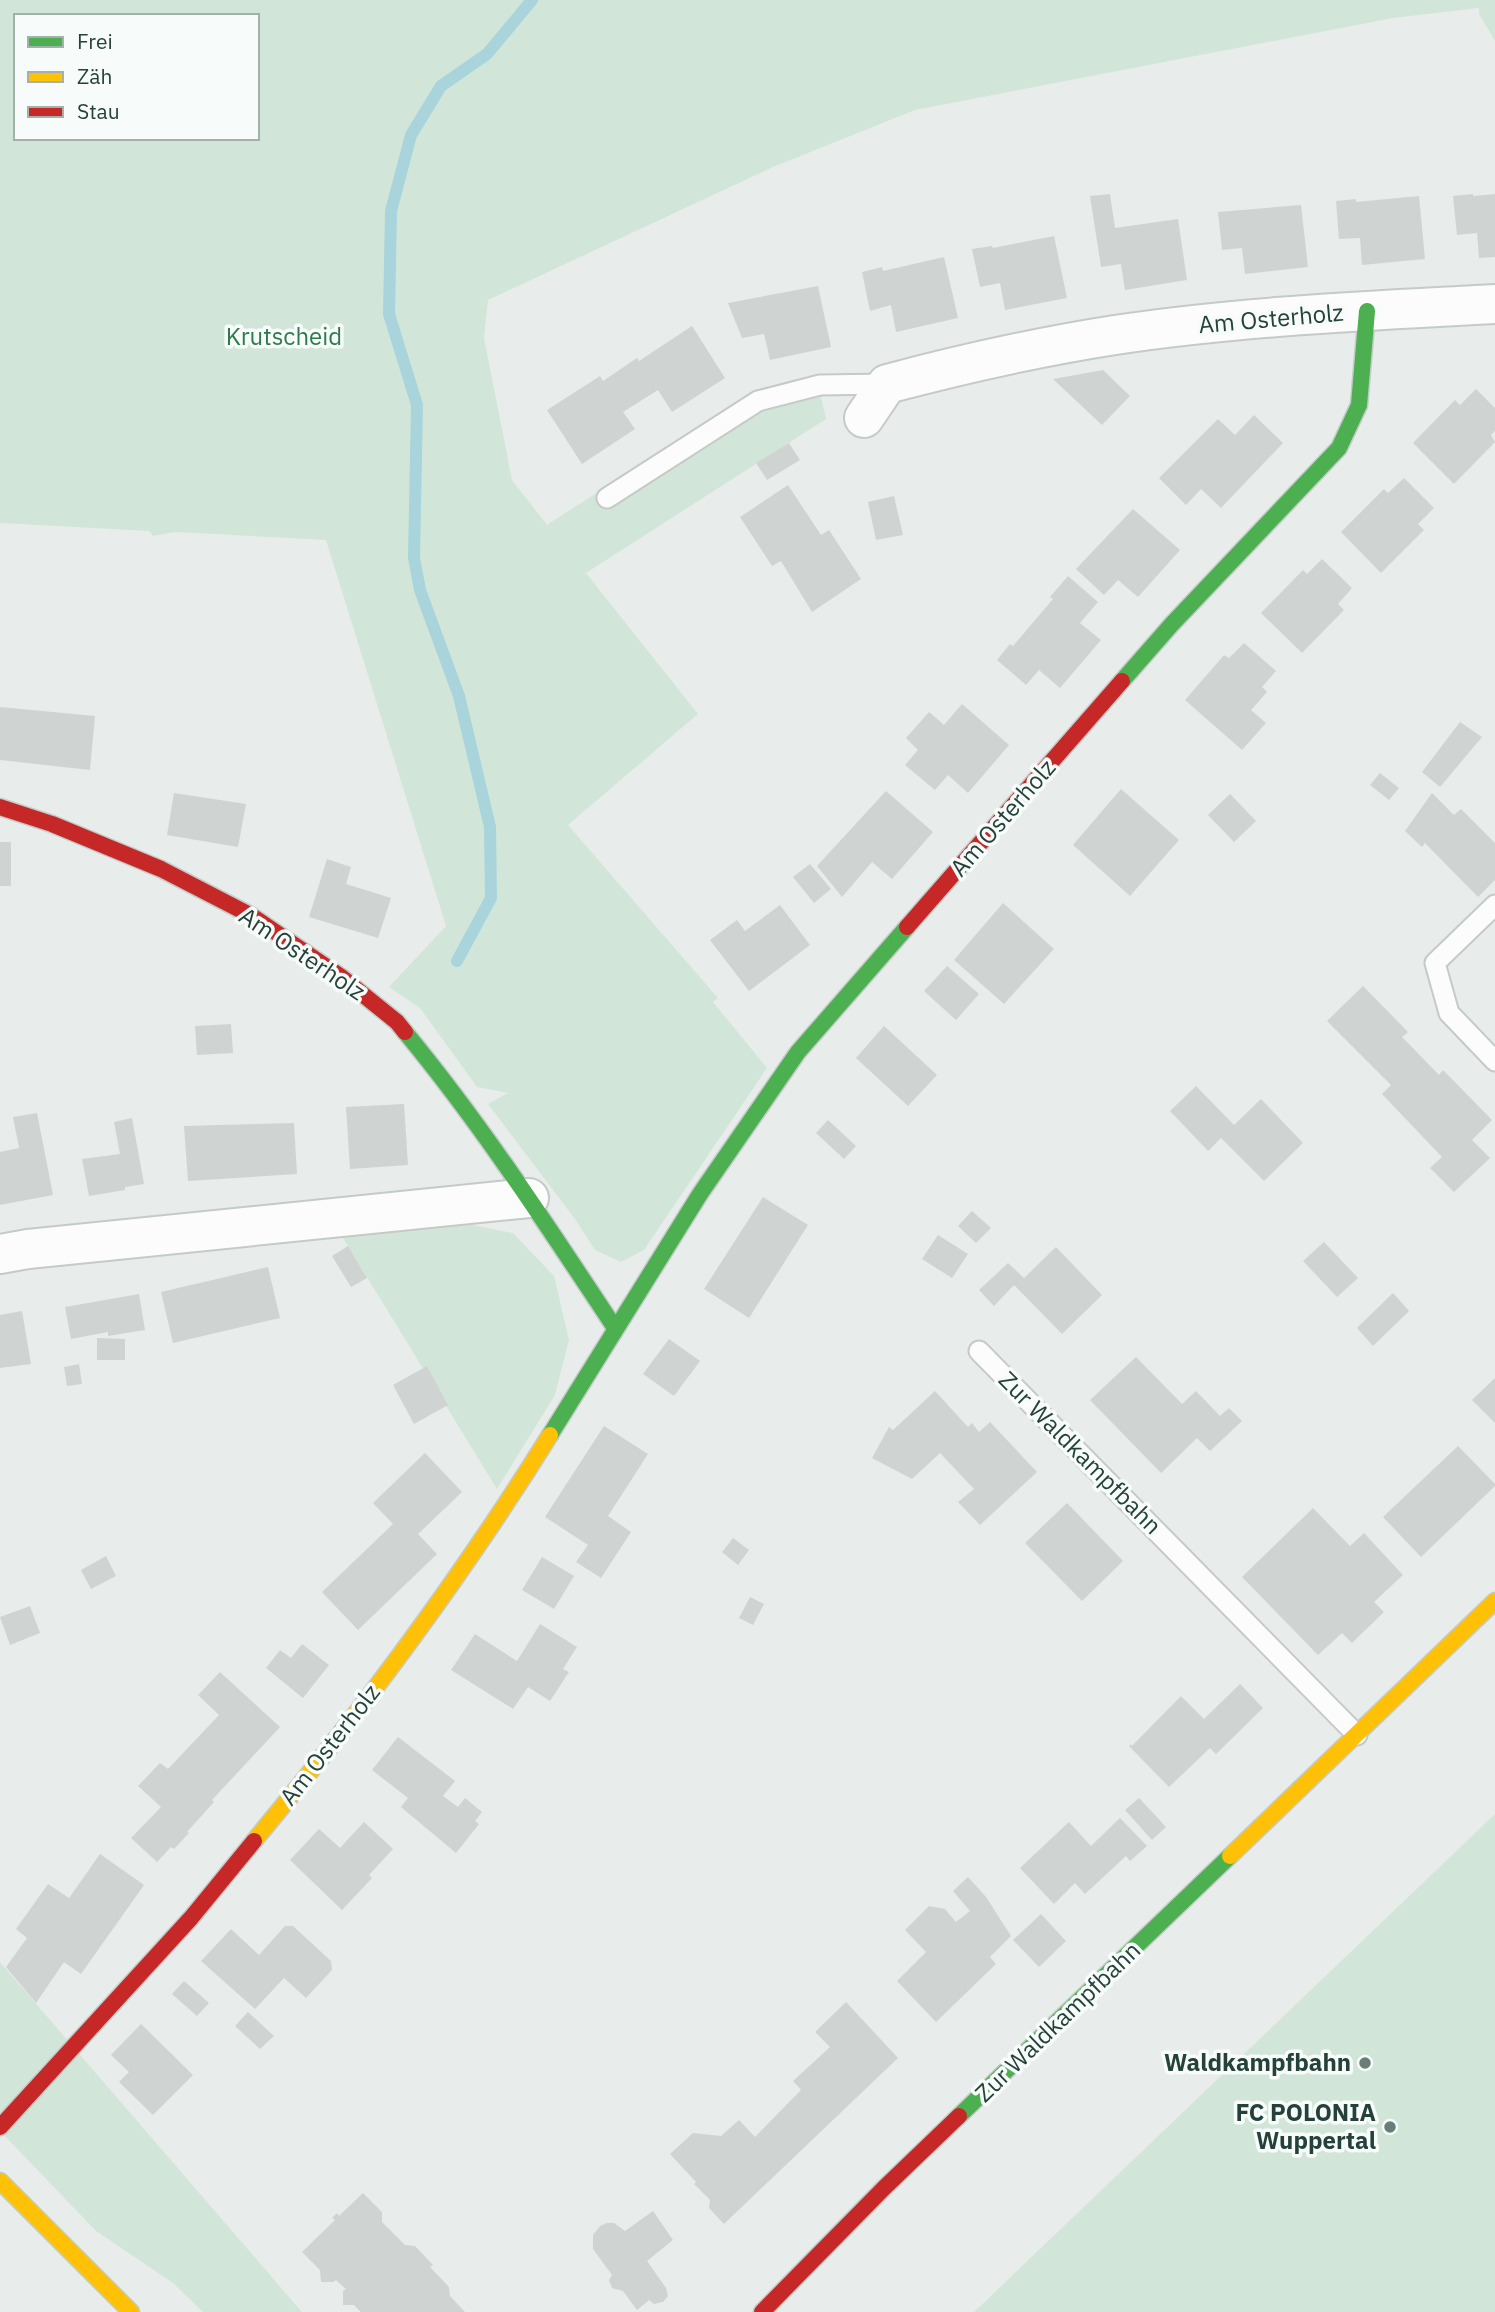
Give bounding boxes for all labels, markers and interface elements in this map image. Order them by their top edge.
legend [14,14,259,140]
text: Frei [77,27,113,55]
text: Zäh [77,62,112,90]
text: Stau [77,97,120,125]
street label: Am Osterholz [1197,296,1345,340]
park label: Krutscheid [226,320,342,352]
street label: Am Osterholz [942,752,1062,883]
street label: Am Osterholz [233,899,372,1007]
street label: Zur Waldkampfbahn [992,1364,1169,1541]
street label: Am Osterholz [272,1677,387,1812]
street label: Zur Waldkampfbahn [968,1934,1147,2109]
place label: Waldkampfbahn [1164,2046,1351,2078]
marker: Waldkampfbahn [1357,2055,1373,2071]
place label: FC POLONIA Wuppertal [1235,2096,1376,2156]
marker: FC POLONIA Wuppertal [1382,2119,1398,2135]

